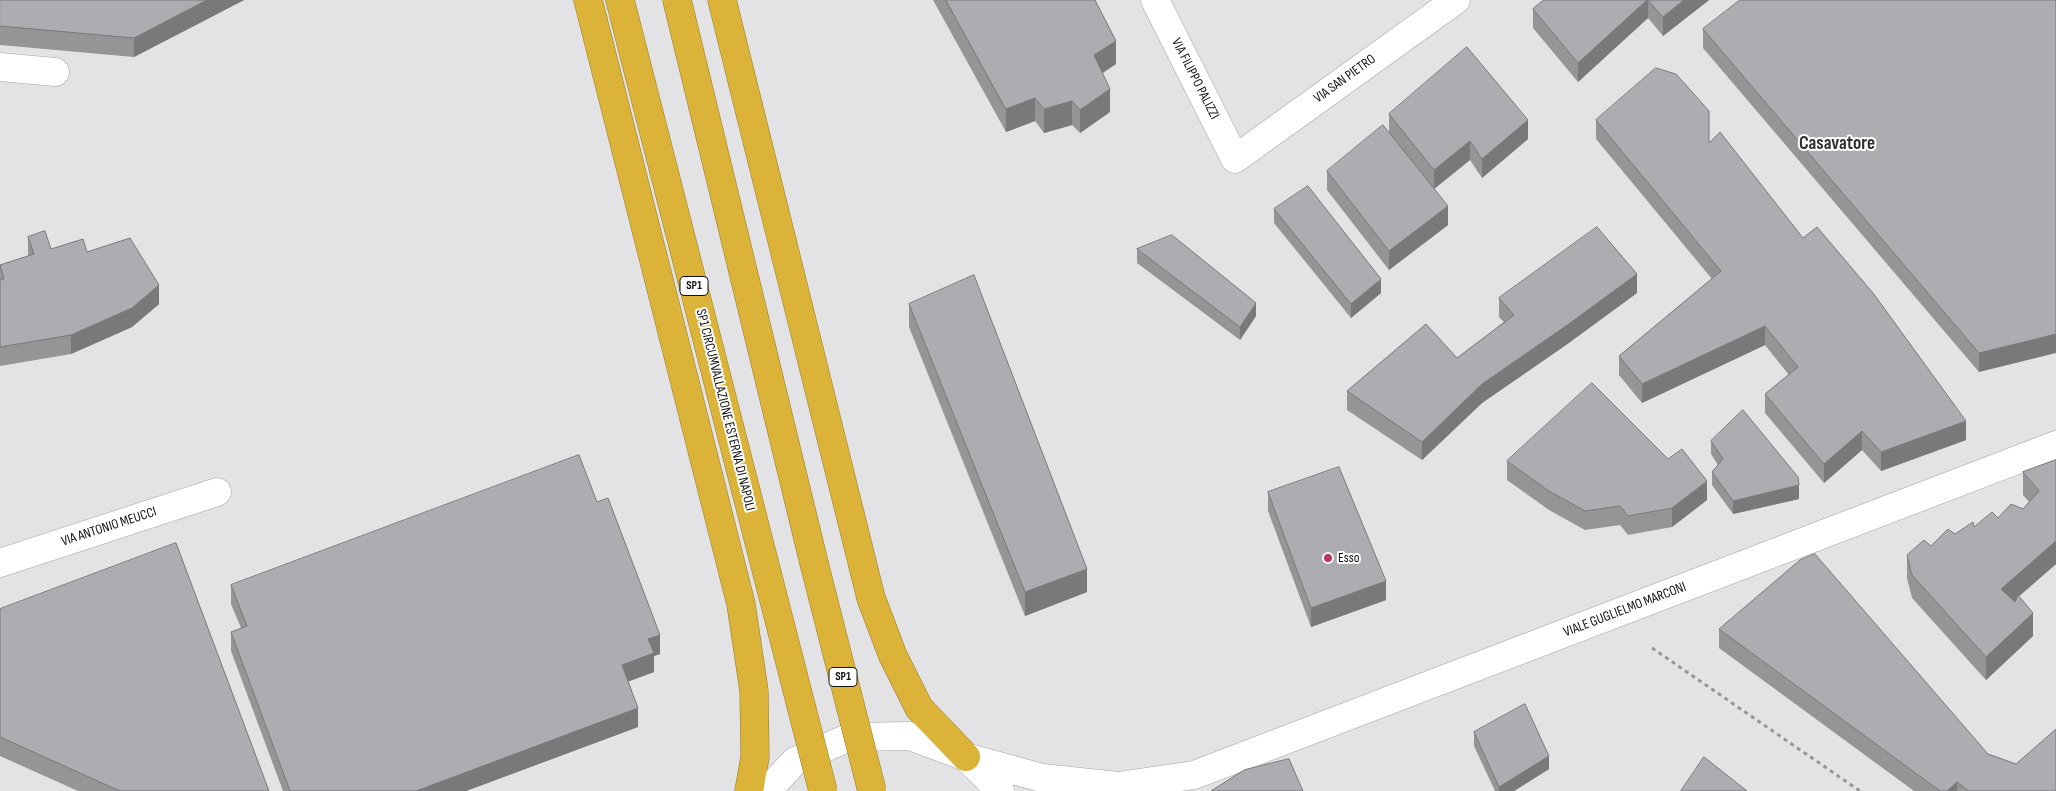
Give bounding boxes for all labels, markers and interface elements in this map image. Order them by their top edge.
street label: VIA FILIPPO PALIZZI [1167,36,1223,122]
street label: VIA SAN PIETRO [1311,51,1379,107]
district label: Casavatore [1799,133,1875,155]
road number: SP1 [680,276,708,296]
street label: SP1 CIRCUMVALLAZIONE ESTERNA DI NAPOLI [692,307,758,513]
street label: VIA ANTONIO MEUCCI [59,504,159,550]
place label: Esso [1338,550,1359,566]
marker: Esso [1322,552,1334,564]
street label: VIALE GUGLIELMO MARCONI [1561,579,1689,641]
road number: SP1 [829,668,857,686]

